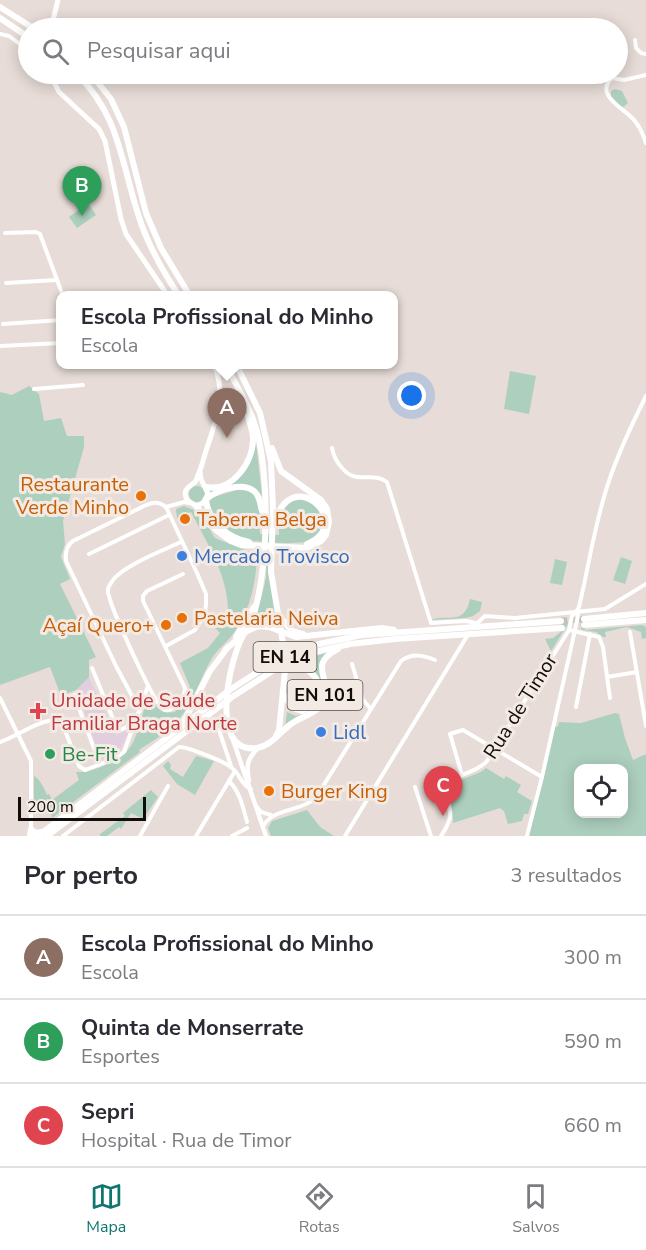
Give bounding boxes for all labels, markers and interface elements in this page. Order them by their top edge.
search box [18,18,628,84]
icon: search [39,35,72,68]
text: Pesquisar aqui [87,36,231,66]
pin: B [62,166,101,216]
popup [56,291,398,369]
text: Escola Profissional do Minho [81,302,373,332]
text: Escola [81,332,138,359]
your location [397,381,426,410]
pin: A [208,388,246,438]
place label: Restaurante Verde Minho [15,471,129,521]
marker: Restaurante Verde Minho [134,489,148,503]
place label: Taberna Belga [197,506,327,533]
marker: Taberna Belga [178,512,192,526]
place label: Mercado Trovisco [194,543,350,570]
marker: Mercado Trovisco [175,549,189,563]
place label: Pastelaria Neiva [194,605,339,632]
marker: Pastelaria Neiva [175,611,189,625]
place label: Açaí Quero+ [43,612,154,639]
marker: Açaí Quero+ [159,618,173,632]
road number: EN 14 [254,642,316,672]
street label: Rua de Timor [477,648,564,764]
road number: EN 101 [288,680,362,710]
place label: Unidade de Saúde Familiar Braga Norte [51,687,237,737]
marker: Unidade de Saúde Familiar Braga Norte [29,702,47,720]
place label: Lidl [333,719,366,746]
marker: Lidl [314,725,328,739]
place label: Be-Fit [62,741,118,768]
marker: Be-Fit [43,747,57,761]
map controls [574,764,628,818]
button: locate [574,764,628,818]
pin: C [424,766,462,816]
place label: Burger King [281,778,388,805]
marker: Burger King [262,784,276,798]
scale bar [18,794,146,822]
text: 200 m [27,796,74,818]
text: Por perto [24,858,138,893]
text: 3 resultados [511,862,622,889]
text: Escola Profissional do Minho [81,929,374,959]
text: A [36,944,51,971]
text: 300 m [564,944,622,971]
text: Escola [81,959,139,986]
text: Quinta de Monserrate [81,1013,304,1043]
text: B [37,1028,50,1055]
text: 590 m [564,1028,622,1055]
text: Esportes [81,1043,160,1070]
text: Sepri [81,1097,134,1127]
text: C [37,1112,50,1139]
text: 660 m [564,1112,622,1139]
text: Hospital · Rua de Timor [81,1127,291,1154]
tab: Mapa [86,1180,126,1238]
tab: Rotas [299,1180,340,1238]
tab: Salvos [512,1180,560,1238]

